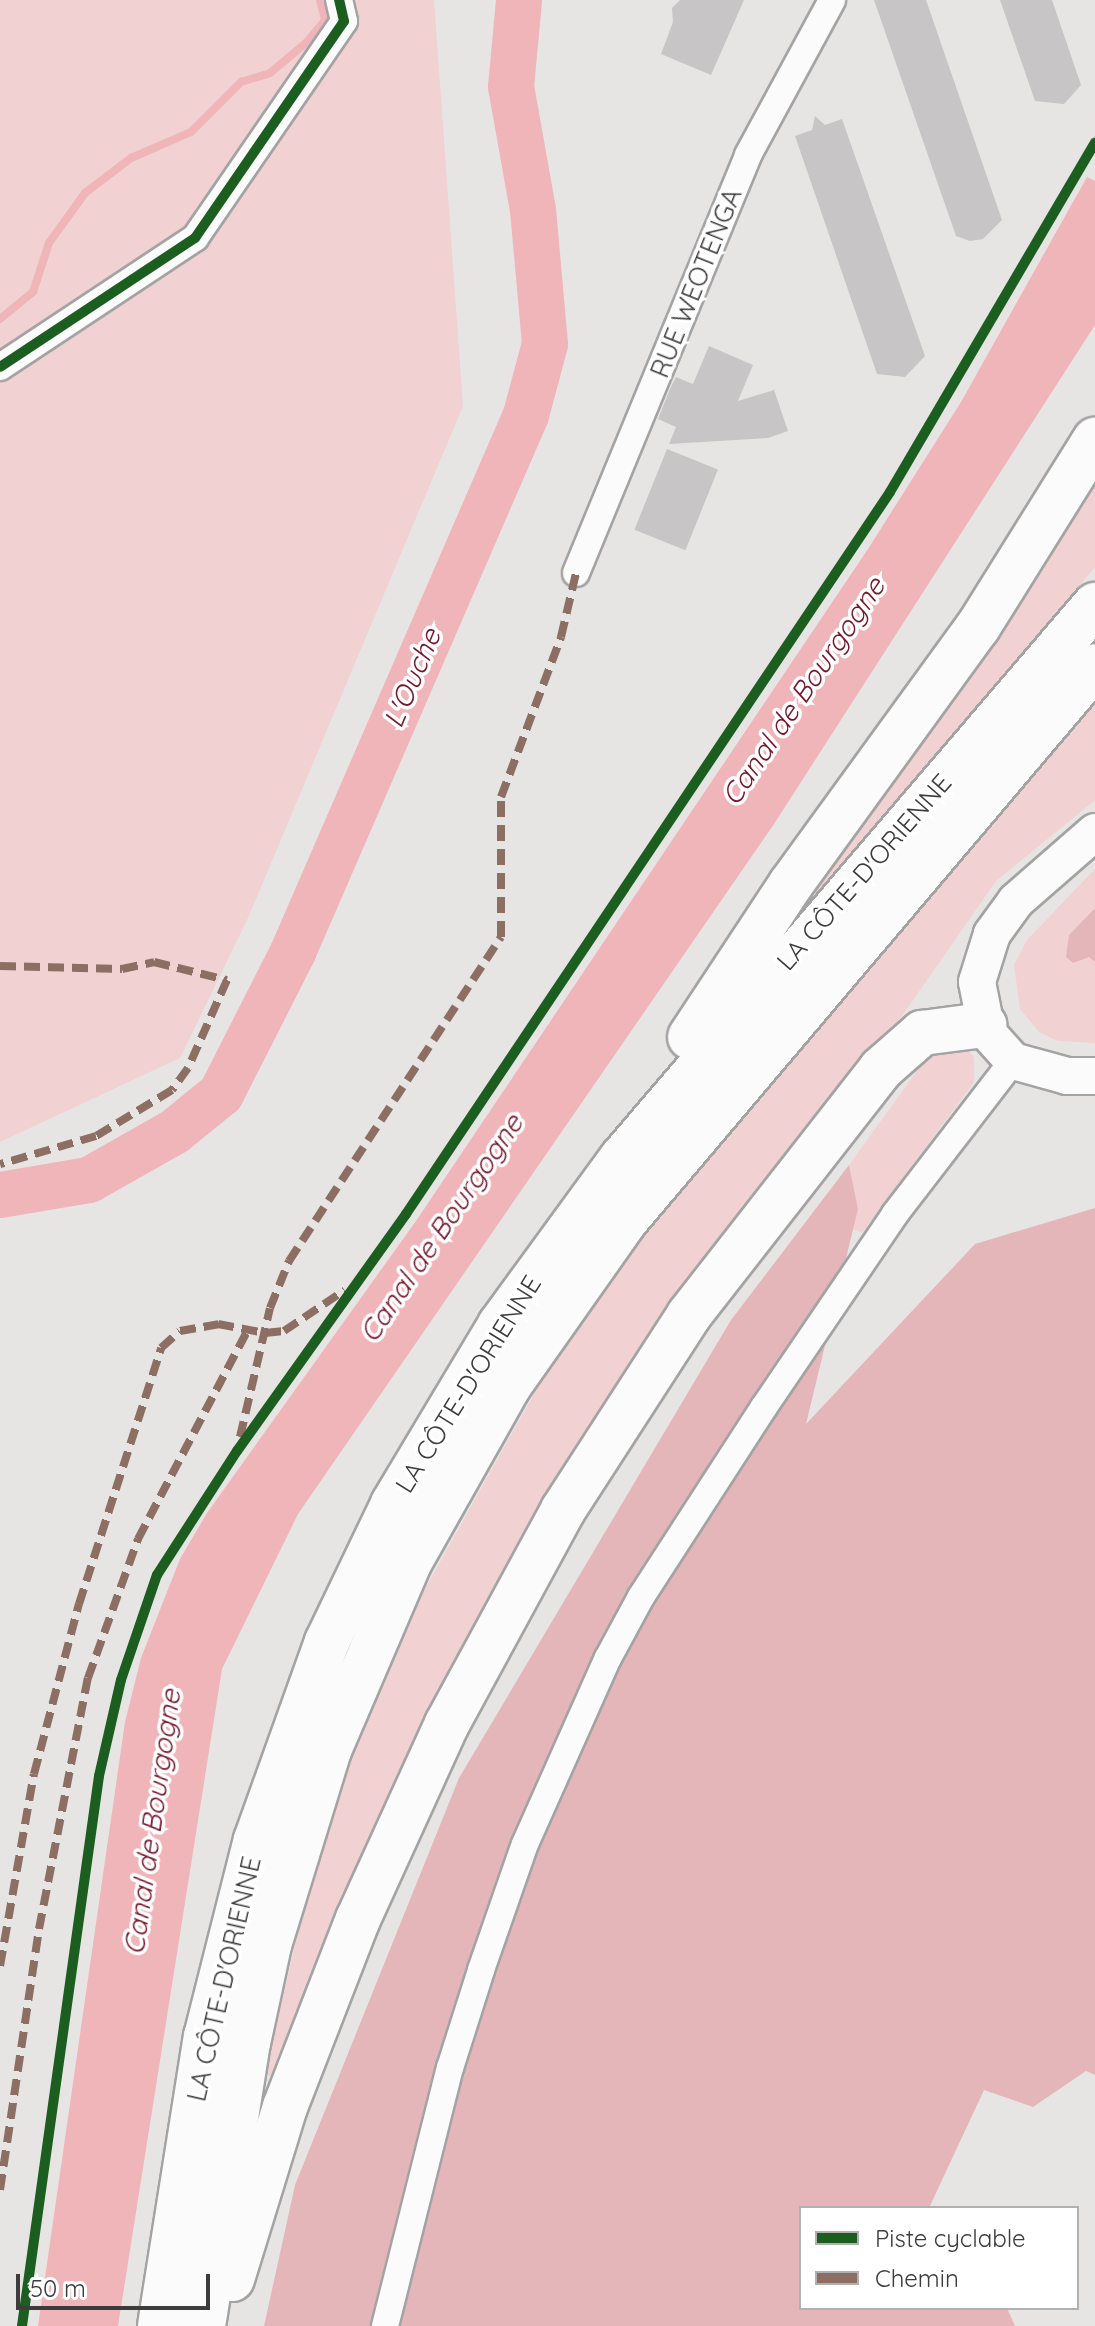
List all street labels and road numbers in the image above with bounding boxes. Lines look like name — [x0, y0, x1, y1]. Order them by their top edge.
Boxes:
street label: RUE WEOTENGA — [644, 184, 748, 382]
street label: LA CÔTE-D'ORIENNE — [770, 767, 958, 977]
street label: LA CÔTE-D'ORIENNE — [388, 1270, 548, 1498]
street label: LA CÔTE-D'ORIENNE — [181, 1854, 267, 2104]

